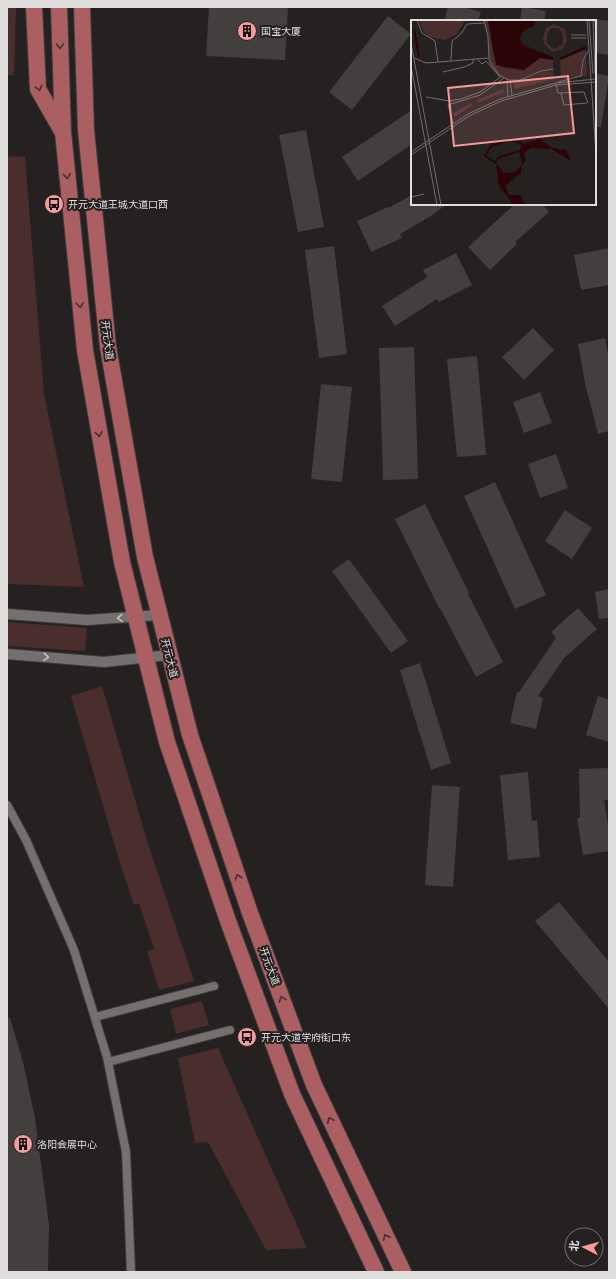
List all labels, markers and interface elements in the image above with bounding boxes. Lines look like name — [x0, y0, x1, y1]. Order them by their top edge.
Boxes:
building icon: 国宝大厦 — [236, 20, 258, 42]
inset map — [411, 20, 596, 205]
place label: 国宝大厦 — [261, 24, 301, 39]
one-way arrow — [56, 43, 64, 49]
one-way arrow — [34, 84, 43, 91]
one-way arrow — [63, 173, 72, 179]
bus stop icon: 开元大道王城大道口西 — [43, 193, 65, 215]
place label: 开元大道王城大道口西 — [68, 197, 168, 212]
one-way arrow — [76, 302, 85, 308]
street label: 开元大道 — [98, 319, 117, 361]
one-way arrow — [95, 430, 103, 437]
one-way arrow — [117, 613, 123, 622]
street label: 开元大道 — [157, 637, 182, 679]
one-way arrow — [43, 652, 49, 661]
one-way arrow — [234, 873, 242, 880]
street label: 开元大道 — [256, 945, 283, 988]
one-way arrow — [278, 996, 286, 1003]
bus stop icon: 开元大道学府街口东 — [236, 1026, 258, 1048]
place label: 开元大道学府街口东 — [261, 1030, 351, 1045]
one-way arrow — [327, 1116, 335, 1124]
building icon: 洛阳会展中心 — [12, 1133, 34, 1155]
place label: 洛阳会展中心 — [37, 1137, 97, 1152]
north arrow — [564, 1227, 604, 1267]
one-way arrow — [383, 1234, 391, 1241]
text: 北 — [566, 1240, 583, 1252]

